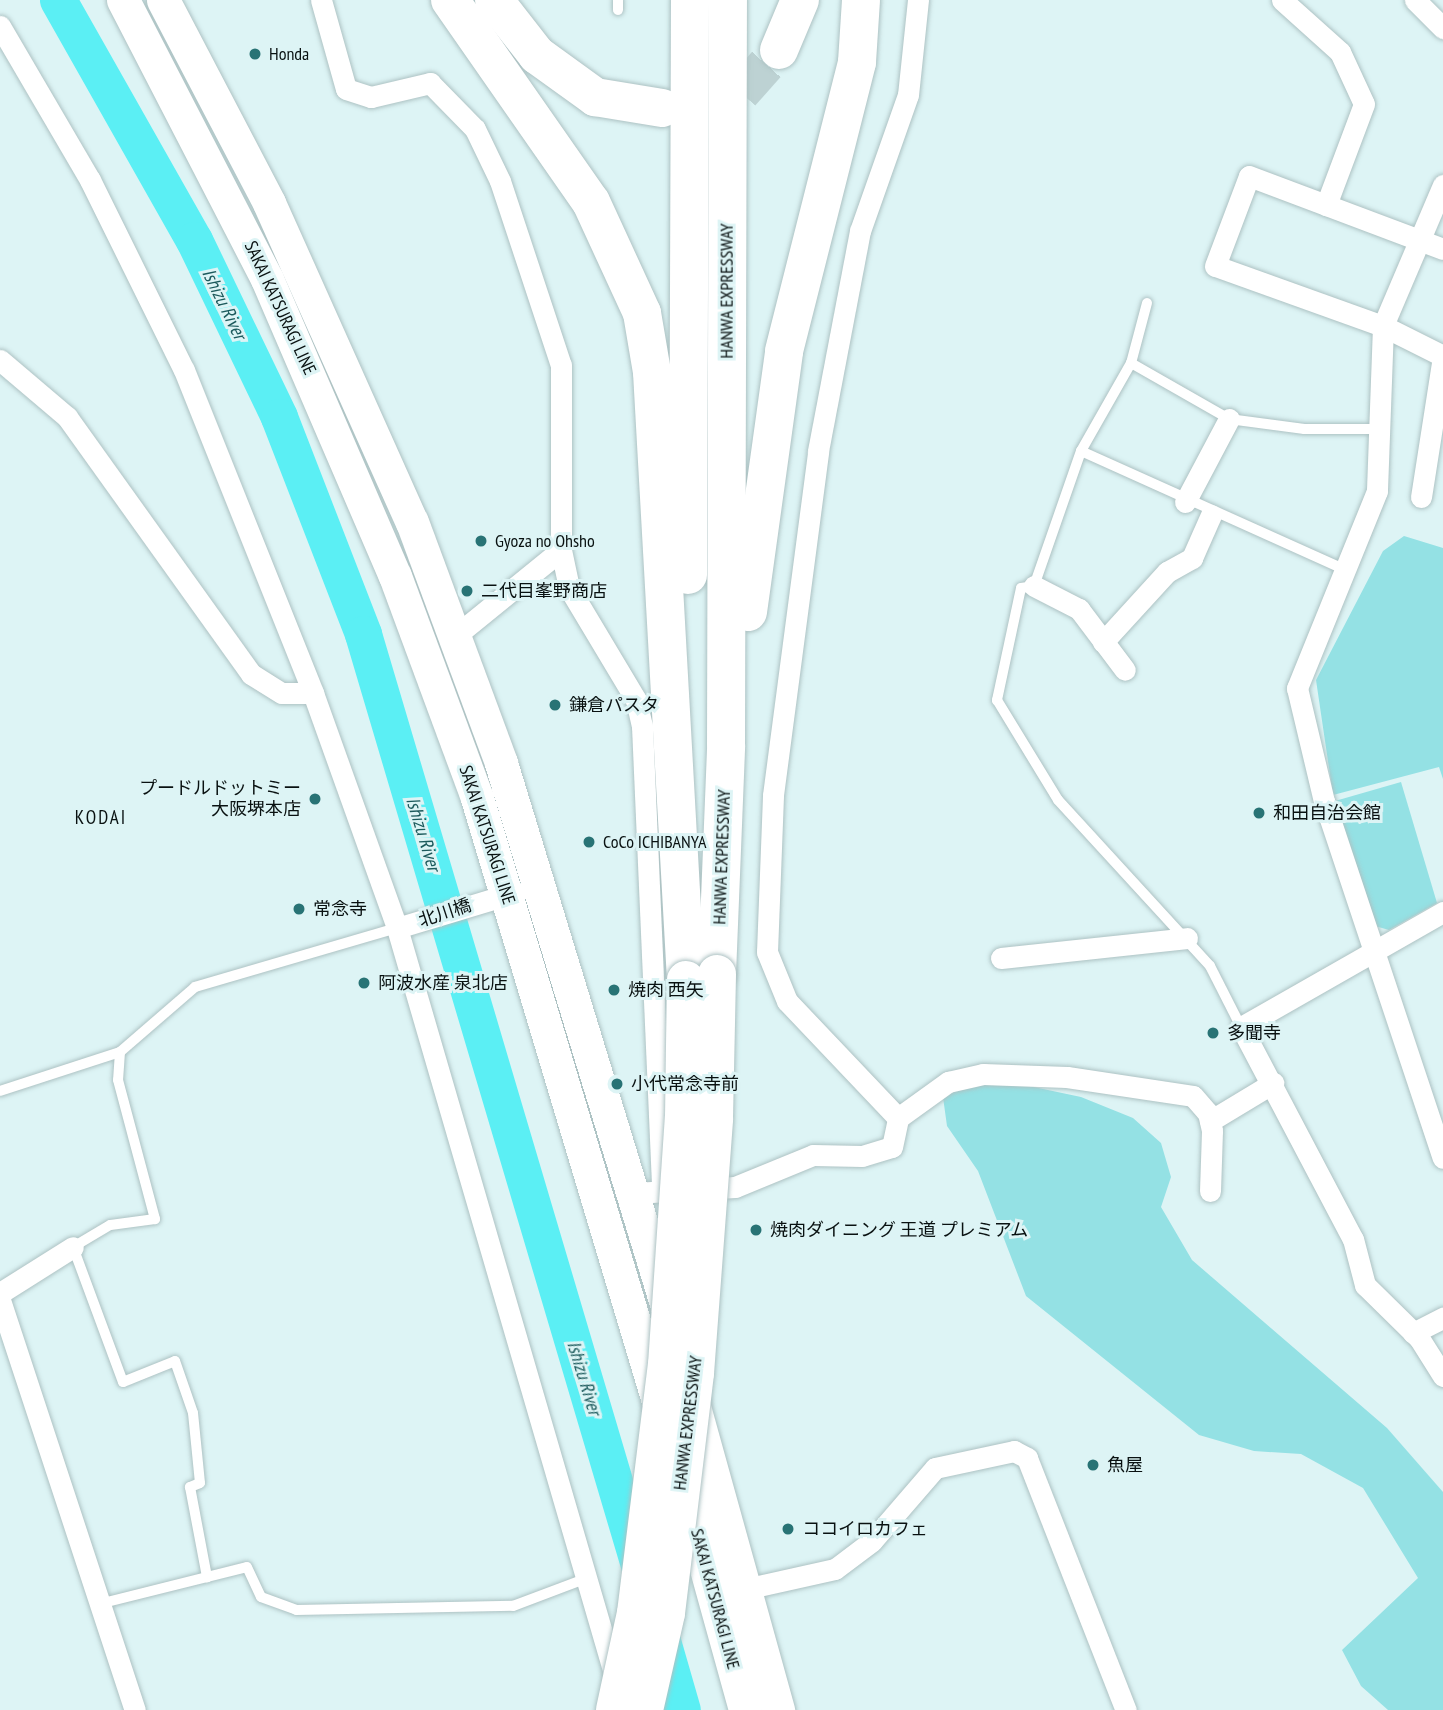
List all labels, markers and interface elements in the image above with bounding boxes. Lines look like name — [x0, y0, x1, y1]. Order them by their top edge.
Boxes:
place label: Honda — [269, 43, 309, 65]
marker: Honda — [247, 46, 263, 62]
street label: HANWA EXPRESSWAY — [716, 223, 738, 359]
street label: SAKAI KATSURAGI LINE — [240, 238, 320, 378]
water label: Ishizu River — [197, 265, 251, 343]
place label: Gyoza no Ohsho — [495, 530, 595, 552]
marker: Gyoza no Ohsho — [473, 533, 489, 549]
place label: 二代目峯野商店 — [481, 580, 607, 602]
marker: 二代目峯野商店 — [459, 583, 475, 599]
place label: 鎌倉パスタ — [569, 694, 659, 716]
marker: 鎌倉パスタ — [547, 697, 563, 713]
street label: SAKAI KATSURAGI LINE — [454, 763, 520, 907]
place label: プードルドットミー 大阪堺本店 — [139, 778, 301, 820]
street label: HANWA EXPRESSWAY — [709, 789, 735, 925]
marker: プードルドットミー 大阪堺本店 — [307, 791, 323, 807]
water label: Ishizu River — [401, 794, 445, 874]
place label: 和田自治会館 — [1273, 802, 1381, 824]
marker: 和田自治会館 — [1251, 805, 1267, 821]
district label: KODAI — [75, 807, 127, 829]
place label: CoCo ICHIBANYA — [603, 831, 706, 853]
marker: CoCo ICHIBANYA — [581, 834, 597, 850]
street label: 北川橋 — [416, 894, 474, 932]
place label: 常念寺 — [313, 898, 367, 920]
marker: 常念寺 — [291, 901, 307, 917]
place label: 阿波水産 泉北店 — [378, 972, 508, 994]
marker: 阿波水産 泉北店 — [356, 975, 372, 991]
place label: 焼肉 西矢 — [628, 979, 704, 1001]
marker: 焼肉 西矢 — [606, 982, 622, 998]
place label: 多聞寺 — [1227, 1022, 1281, 1044]
marker: 多聞寺 — [1205, 1025, 1221, 1041]
place label: 小代常念寺前 — [631, 1073, 739, 1095]
marker: 小代常念寺前 — [609, 1076, 625, 1092]
place label: 焼肉ダイニング 王道 プレミアム — [770, 1219, 1030, 1241]
marker: 焼肉ダイニング 王道 プレミアム — [748, 1222, 764, 1238]
water label: Ishizu River — [562, 1338, 606, 1418]
street label: HANWA EXPRESSWAY — [669, 1354, 707, 1492]
place label: 魚屋 — [1107, 1454, 1143, 1476]
marker: 魚屋 — [1085, 1457, 1101, 1473]
place label: ココイロカフェ — [802, 1518, 928, 1540]
marker: ココイロカフェ — [780, 1521, 796, 1537]
street label: SAKAI KATSURAGI LINE — [686, 1526, 744, 1672]

